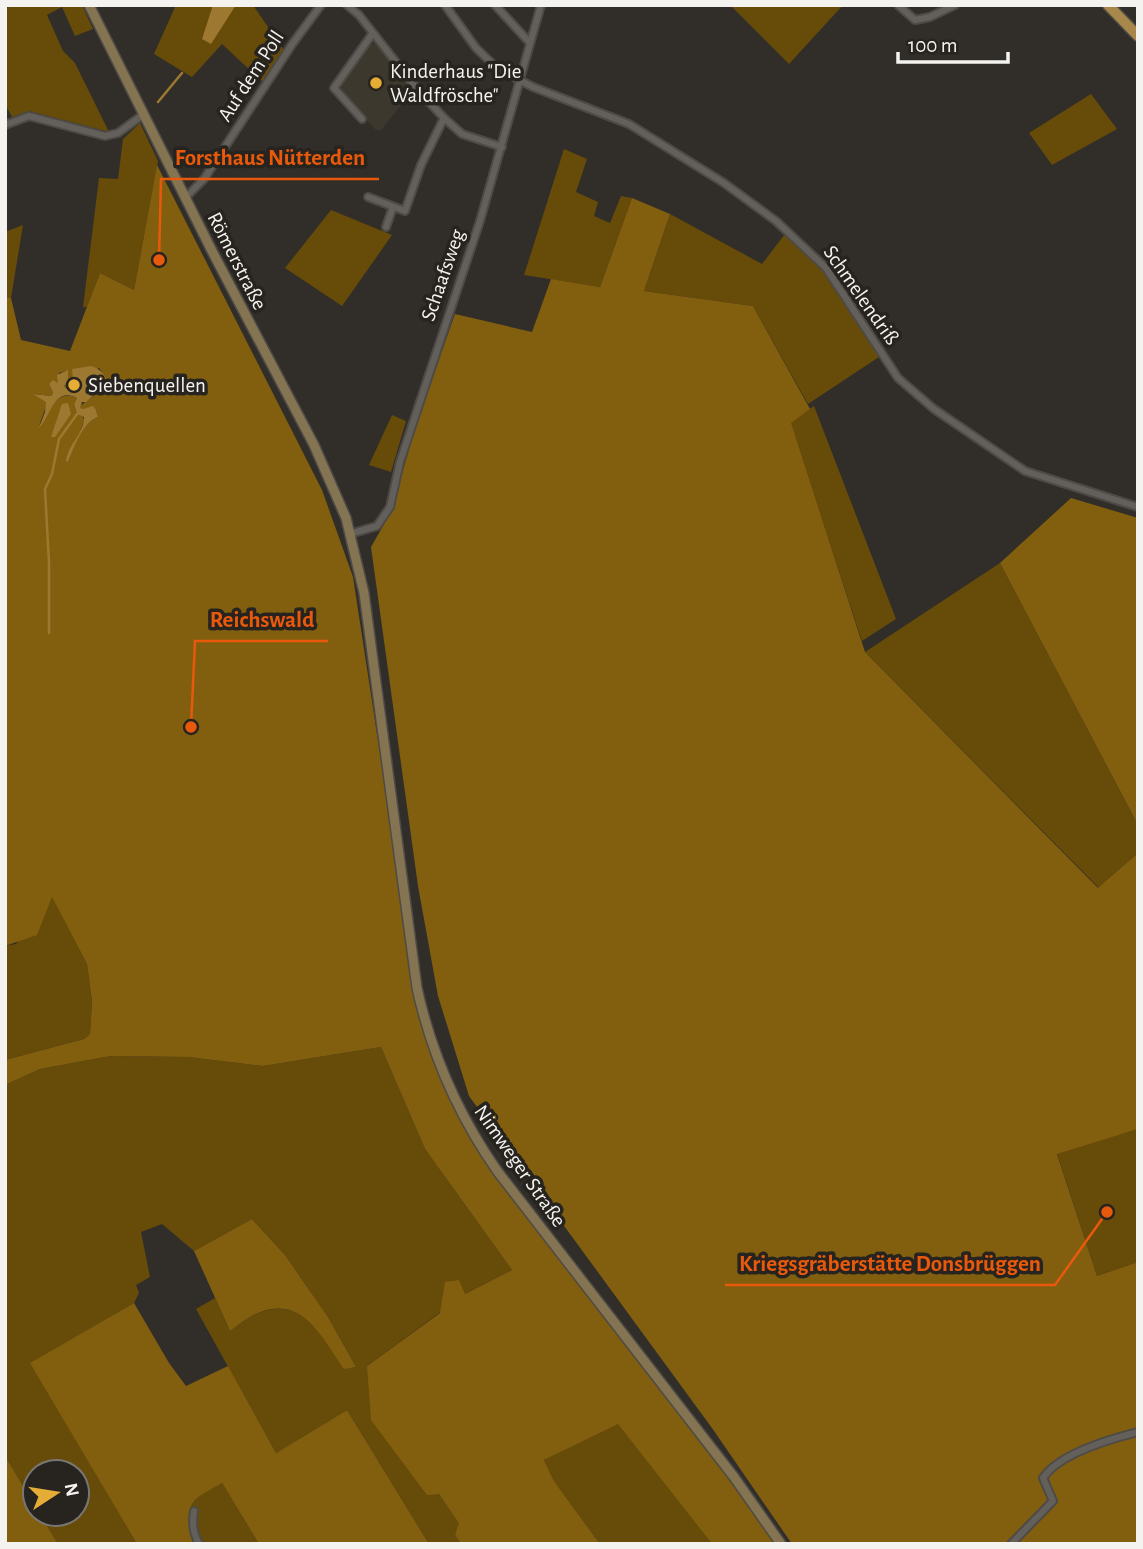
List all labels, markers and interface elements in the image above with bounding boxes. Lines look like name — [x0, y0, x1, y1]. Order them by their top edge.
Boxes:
scale bar — [898, 21, 1008, 65]
street label: Auf dem Poll — [214, 27, 288, 125]
text: 100 m — [908, 35, 958, 56]
place label: Kinderhaus "Die Waldfrösche" — [390, 61, 522, 106]
marker: Kinderhaus "Die Waldfrösche" — [368, 75, 384, 91]
callout: Forsthaus Nütterden — [161, 135, 379, 179]
text: Forsthaus Nütterden — [175, 147, 365, 170]
street label: Römerstraße — [204, 209, 270, 313]
street label: Schaafsweg — [418, 226, 469, 324]
street label: Schmelendriß — [819, 242, 903, 348]
place label: Siebenquellen — [88, 375, 206, 396]
marker: Siebenquellen — [66, 377, 82, 393]
callout: Reichswald — [195, 597, 328, 641]
text: Reichswald — [210, 609, 314, 632]
street label: Nimweger Straße — [470, 1101, 570, 1231]
callout: Kriegsgräberstätte Donsbrüggen — [725, 1241, 1055, 1285]
text: Kriegsgräberstätte Donsbrüggen — [739, 1253, 1041, 1276]
north arrow — [21, 1458, 91, 1528]
text: N — [60, 1481, 82, 1498]

